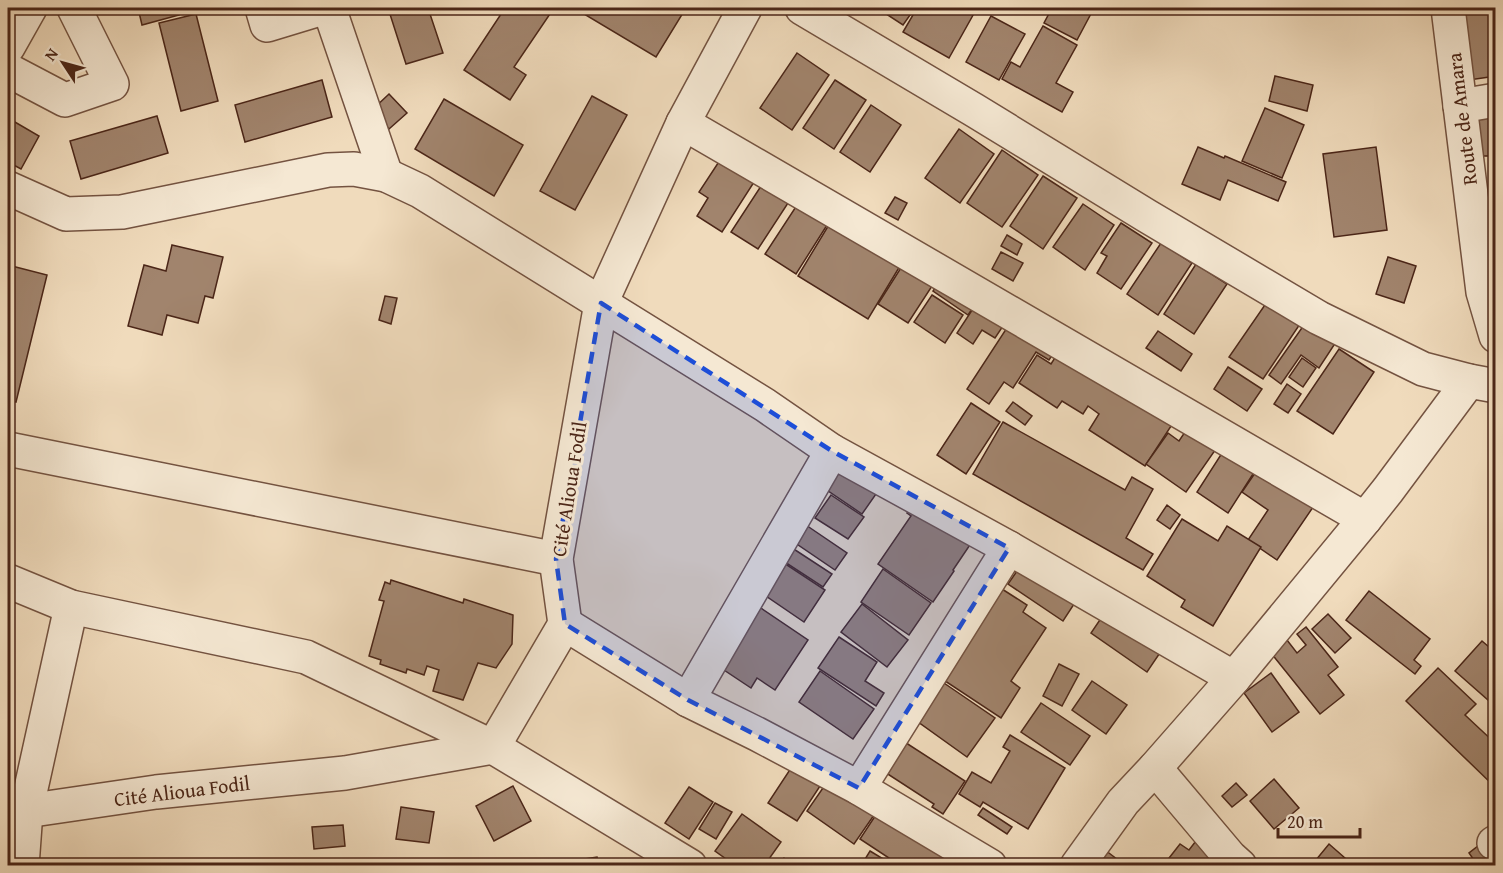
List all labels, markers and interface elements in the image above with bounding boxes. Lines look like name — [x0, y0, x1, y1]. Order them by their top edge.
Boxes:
north arrow — [33, 33, 93, 93]
text: N — [38, 43, 64, 66]
street label: Route de Amara — [1439, 51, 1484, 187]
street label: Cité Alioua Fodil — [543, 419, 594, 559]
street label: Cité Alioua Fodil — [112, 768, 252, 813]
scale bar — [1278, 801, 1360, 839]
text: 20 m — [1287, 808, 1323, 835]

